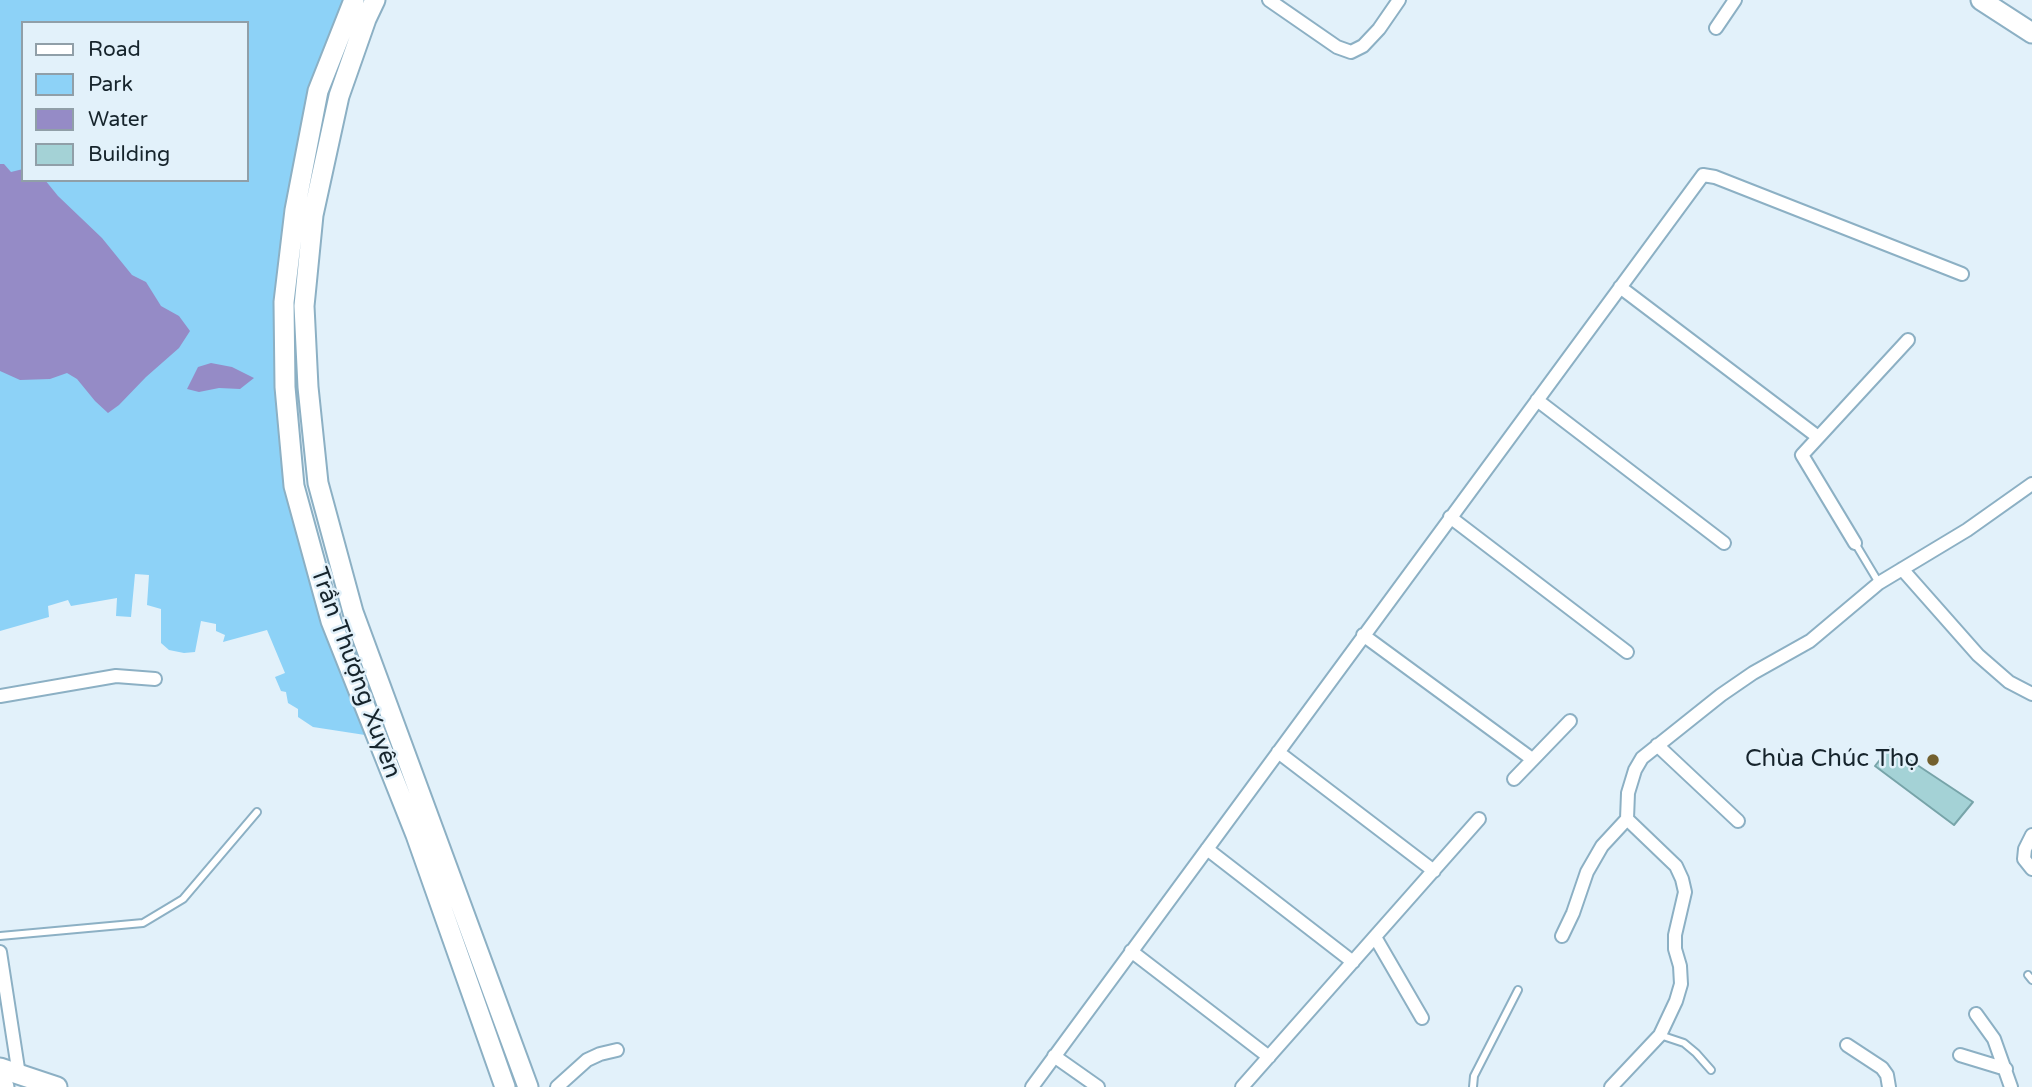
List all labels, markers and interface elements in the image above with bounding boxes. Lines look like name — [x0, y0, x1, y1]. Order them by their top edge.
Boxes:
legend — [21, 21, 248, 182]
text: Road — [88, 37, 141, 62]
text: Park — [88, 72, 133, 97]
text: Water — [88, 107, 148, 132]
text: Building — [88, 142, 170, 167]
street label: Trần Thượng Xuyên — [303, 564, 407, 782]
place label: Chùa Chúc Thọ — [1745, 746, 1919, 774]
marker: Chùa Chúc Thọ — [1925, 752, 1941, 768]

